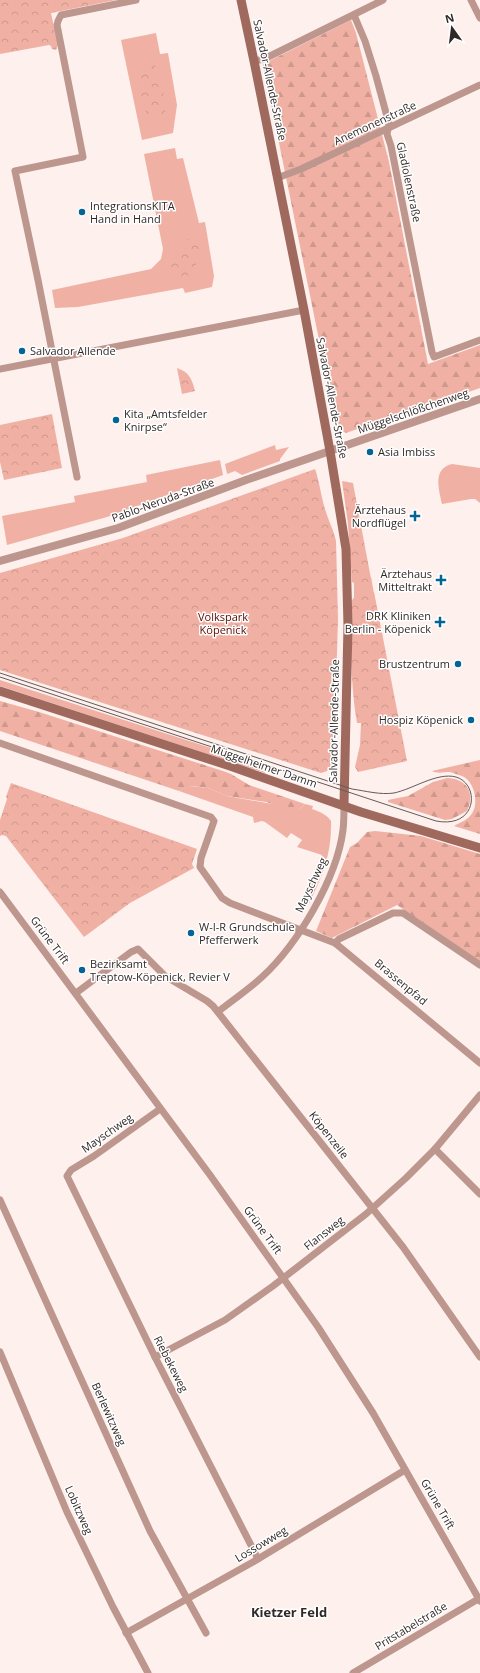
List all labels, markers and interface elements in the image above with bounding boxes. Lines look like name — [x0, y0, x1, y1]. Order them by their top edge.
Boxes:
north arrow — [432, 8, 472, 48]
text: N — [443, 9, 456, 26]
street label: Salvador-Allende-Straße — [250, 18, 291, 142]
street label: Anemonenstraße — [331, 97, 418, 148]
street label: Gladiolenstraße — [394, 140, 425, 223]
place label: IntegrationsKITA Hand in Hand — [90, 198, 175, 226]
marker: IntegrationsKITA Hand in Hand — [77, 207, 87, 217]
street label: Salvador-Allende-Straße — [313, 336, 352, 460]
place label: Salvador Allende — [30, 343, 116, 358]
marker: Salvador Allende — [17, 346, 27, 356]
street label: Müggelschlößchenweg — [355, 384, 470, 437]
place label: Kita „Amtsfelder Knirpse“ — [124, 406, 208, 434]
marker: Kita „Amtsfelder Knirpse“ — [111, 415, 121, 425]
place label: Asia Imbiss — [378, 444, 435, 459]
marker: Asia Imbiss — [365, 447, 375, 457]
street label: Pablo-Neruda-Straße — [109, 474, 216, 525]
place label: Ärztehaus Nordflügel — [352, 502, 406, 530]
marker: Ärztehaus Nordflügel — [409, 510, 421, 522]
place label: Ärztehaus Mitteltrakt — [378, 566, 432, 594]
marker: Ärztehaus Mitteltrakt — [435, 574, 447, 586]
place label: DRK Kliniken Berlin - Köpenick — [345, 608, 431, 636]
park label: Volkspark Köpenick — [198, 609, 248, 637]
marker: DRK Kliniken Berlin - Köpenick — [434, 616, 446, 628]
place label: Brustzentrum — [379, 656, 450, 671]
street label: Salvador-Allende-Straße — [325, 659, 342, 783]
marker: Brustzentrum — [453, 659, 463, 669]
place label: Hospiz Köpenick — [379, 712, 463, 727]
marker: Hospiz Köpenick — [466, 715, 476, 725]
street label: Müggelheimer Damm — [209, 740, 319, 791]
street label: Mayschweg — [291, 855, 330, 915]
street label: Grüne Trift — [28, 913, 73, 967]
place label: W-I-R Grundschule Pfefferwerk — [199, 919, 295, 947]
marker: W-I-R Grundschule Pfefferwerk — [186, 928, 196, 938]
street label: Brassenpfad — [372, 955, 431, 1008]
place label: Bezirksamt Treptow-Köpenick, Revier V — [90, 956, 230, 984]
marker: Bezirksamt Treptow-Köpenick, Revier V — [77, 965, 87, 975]
street label: Köpenzeile — [306, 1108, 353, 1161]
street label: Mayschweg — [78, 1109, 135, 1156]
street label: Grüne Trift — [241, 1203, 286, 1257]
street label: Flansweg — [300, 1212, 347, 1253]
street label: Riebekeweg — [151, 1333, 192, 1395]
street label: Berlewitzweg — [89, 1380, 130, 1448]
street label: Grüne Trift — [418, 1476, 459, 1532]
street label: Lobitzweg — [62, 1483, 97, 1536]
street label: Lossowweg — [232, 1522, 290, 1565]
street label: Pritstabelstraße — [372, 1598, 450, 1653]
district label: Kietzer Feld — [251, 1603, 327, 1621]

